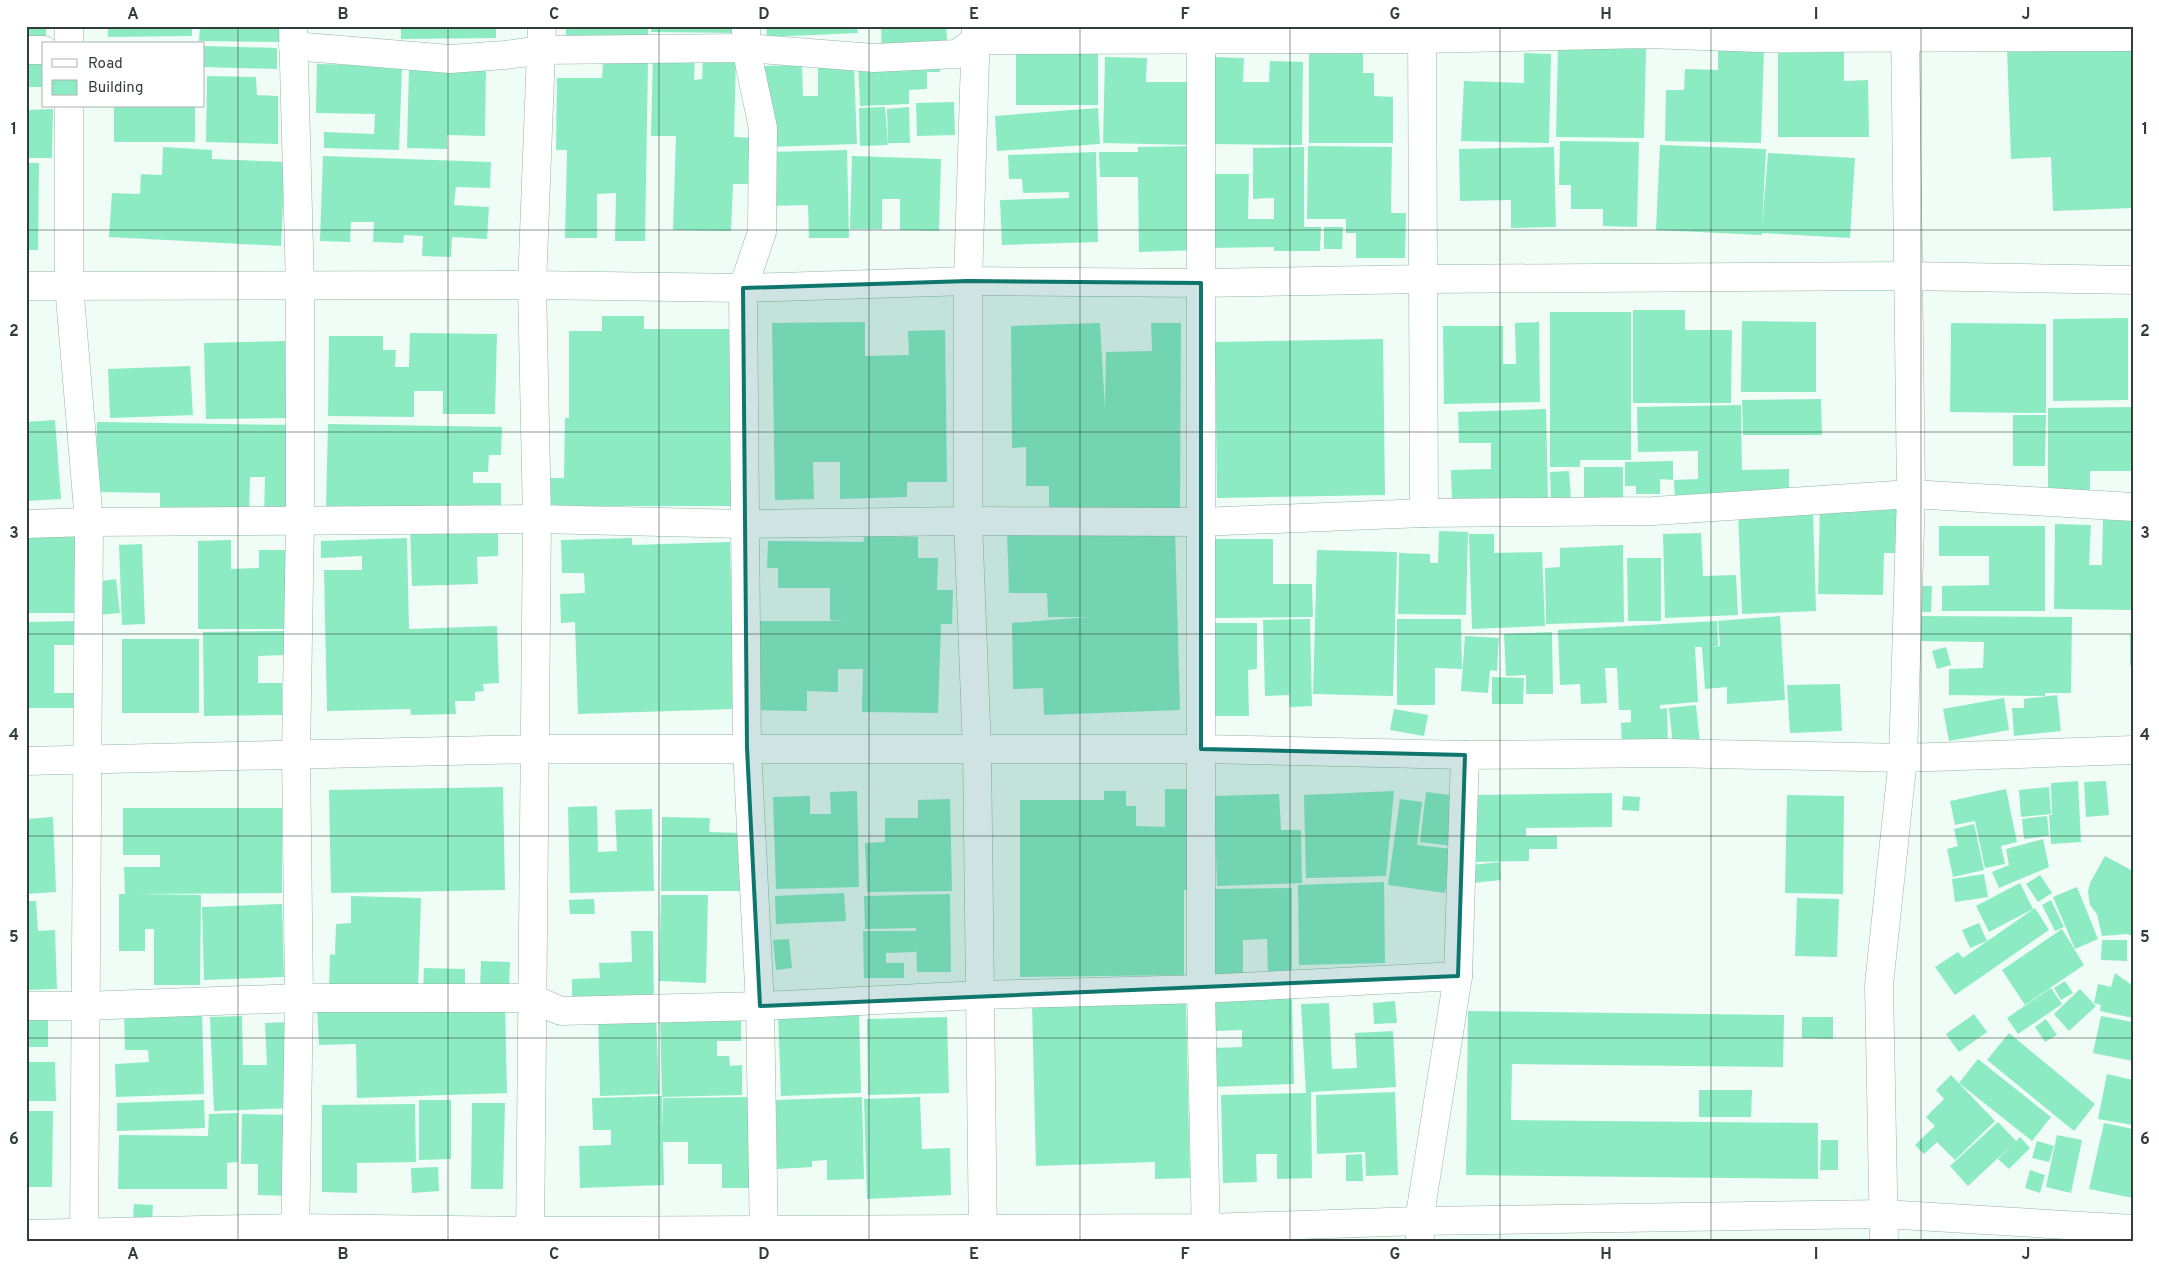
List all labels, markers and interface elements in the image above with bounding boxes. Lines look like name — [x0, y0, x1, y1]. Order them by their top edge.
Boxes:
text: A — [127, 5, 139, 25]
text: B — [337, 5, 349, 25]
text: C — [549, 5, 559, 25]
text: D — [758, 5, 770, 25]
text: E — [969, 5, 979, 25]
text: F — [1180, 5, 1190, 25]
text: G — [1390, 5, 1400, 25]
text: H — [1600, 5, 1612, 25]
text: I — [1814, 5, 1818, 25]
text: J — [2022, 5, 2030, 25]
legend — [42, 42, 205, 108]
text: Road — [88, 55, 123, 74]
text: Building — [88, 79, 143, 98]
text: 1 — [11, 120, 17, 140]
text: 1 — [2142, 120, 2148, 140]
text: 2 — [9, 322, 19, 342]
text: 2 — [2140, 322, 2150, 342]
text: 3 — [9, 524, 19, 544]
text: 3 — [2140, 524, 2150, 544]
text: 4 — [9, 726, 19, 746]
text: 4 — [2140, 726, 2150, 746]
text: 5 — [9, 928, 19, 948]
text: 5 — [2140, 928, 2150, 948]
text: 6 — [9, 1130, 19, 1150]
text: 6 — [2140, 1130, 2150, 1150]
text: A — [127, 1245, 139, 1265]
text: B — [337, 1245, 349, 1265]
text: C — [549, 1245, 559, 1265]
text: D — [758, 1245, 770, 1265]
text: E — [969, 1245, 979, 1265]
text: F — [1180, 1245, 1190, 1265]
text: G — [1390, 1245, 1400, 1265]
text: H — [1600, 1245, 1612, 1265]
text: I — [1814, 1245, 1818, 1265]
text: J — [2022, 1245, 2030, 1265]

